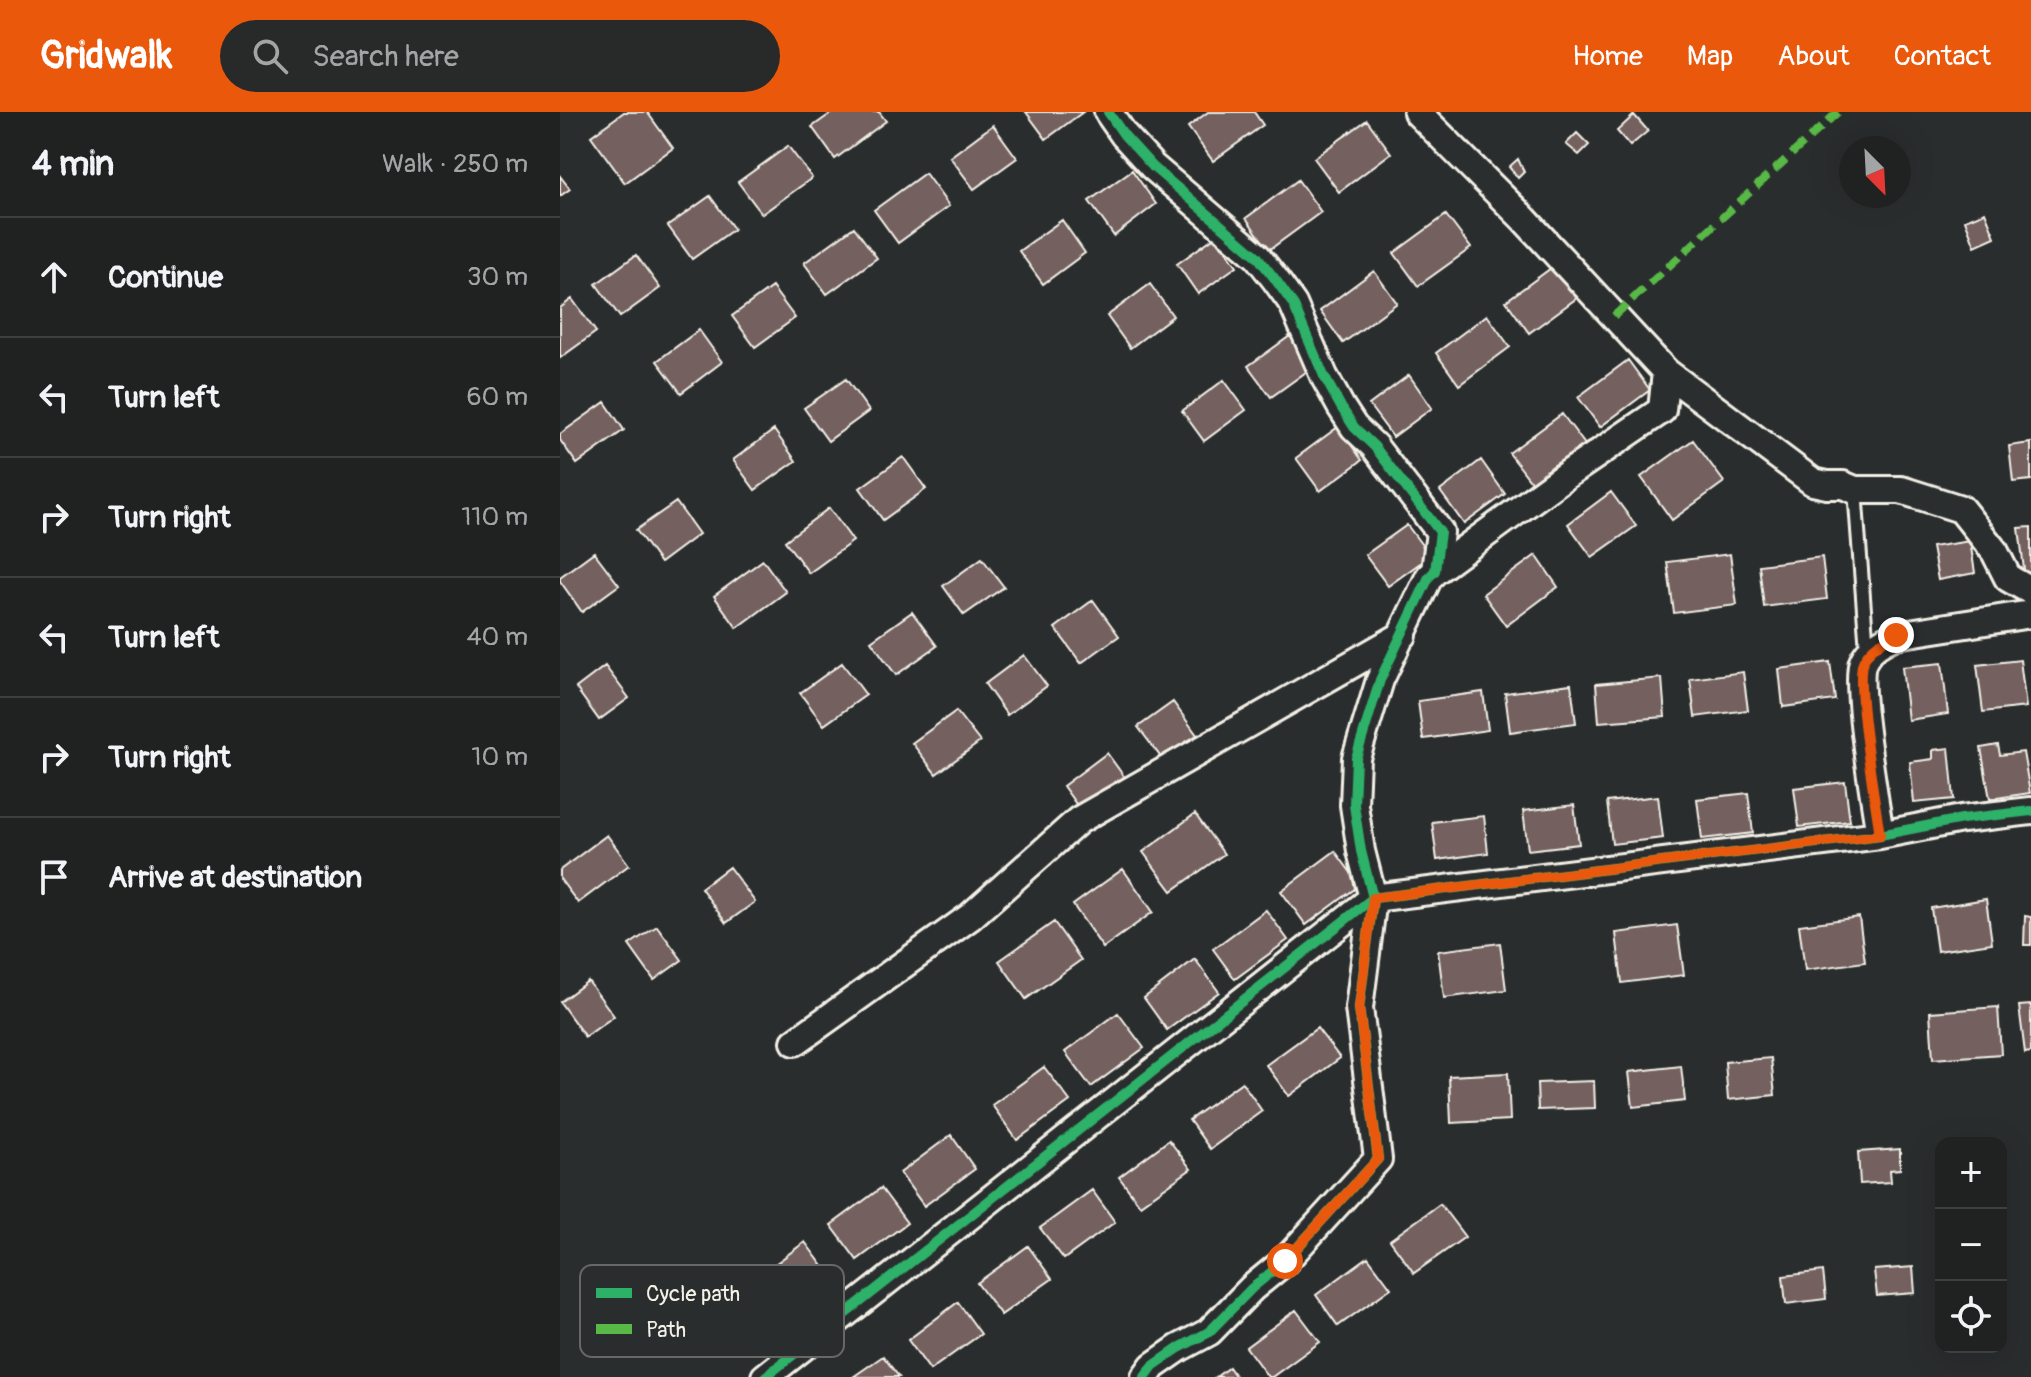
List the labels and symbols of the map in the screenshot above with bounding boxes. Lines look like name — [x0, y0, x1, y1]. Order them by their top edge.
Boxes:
north arrow — [1839, 136, 1911, 208]
route end — [1878, 617, 1914, 653]
route start — [1267, 1243, 1303, 1279]
legend — [580, 1265, 844, 1357]
text: Cycle path — [646, 1280, 740, 1308]
text: Path — [646, 1316, 686, 1344]

